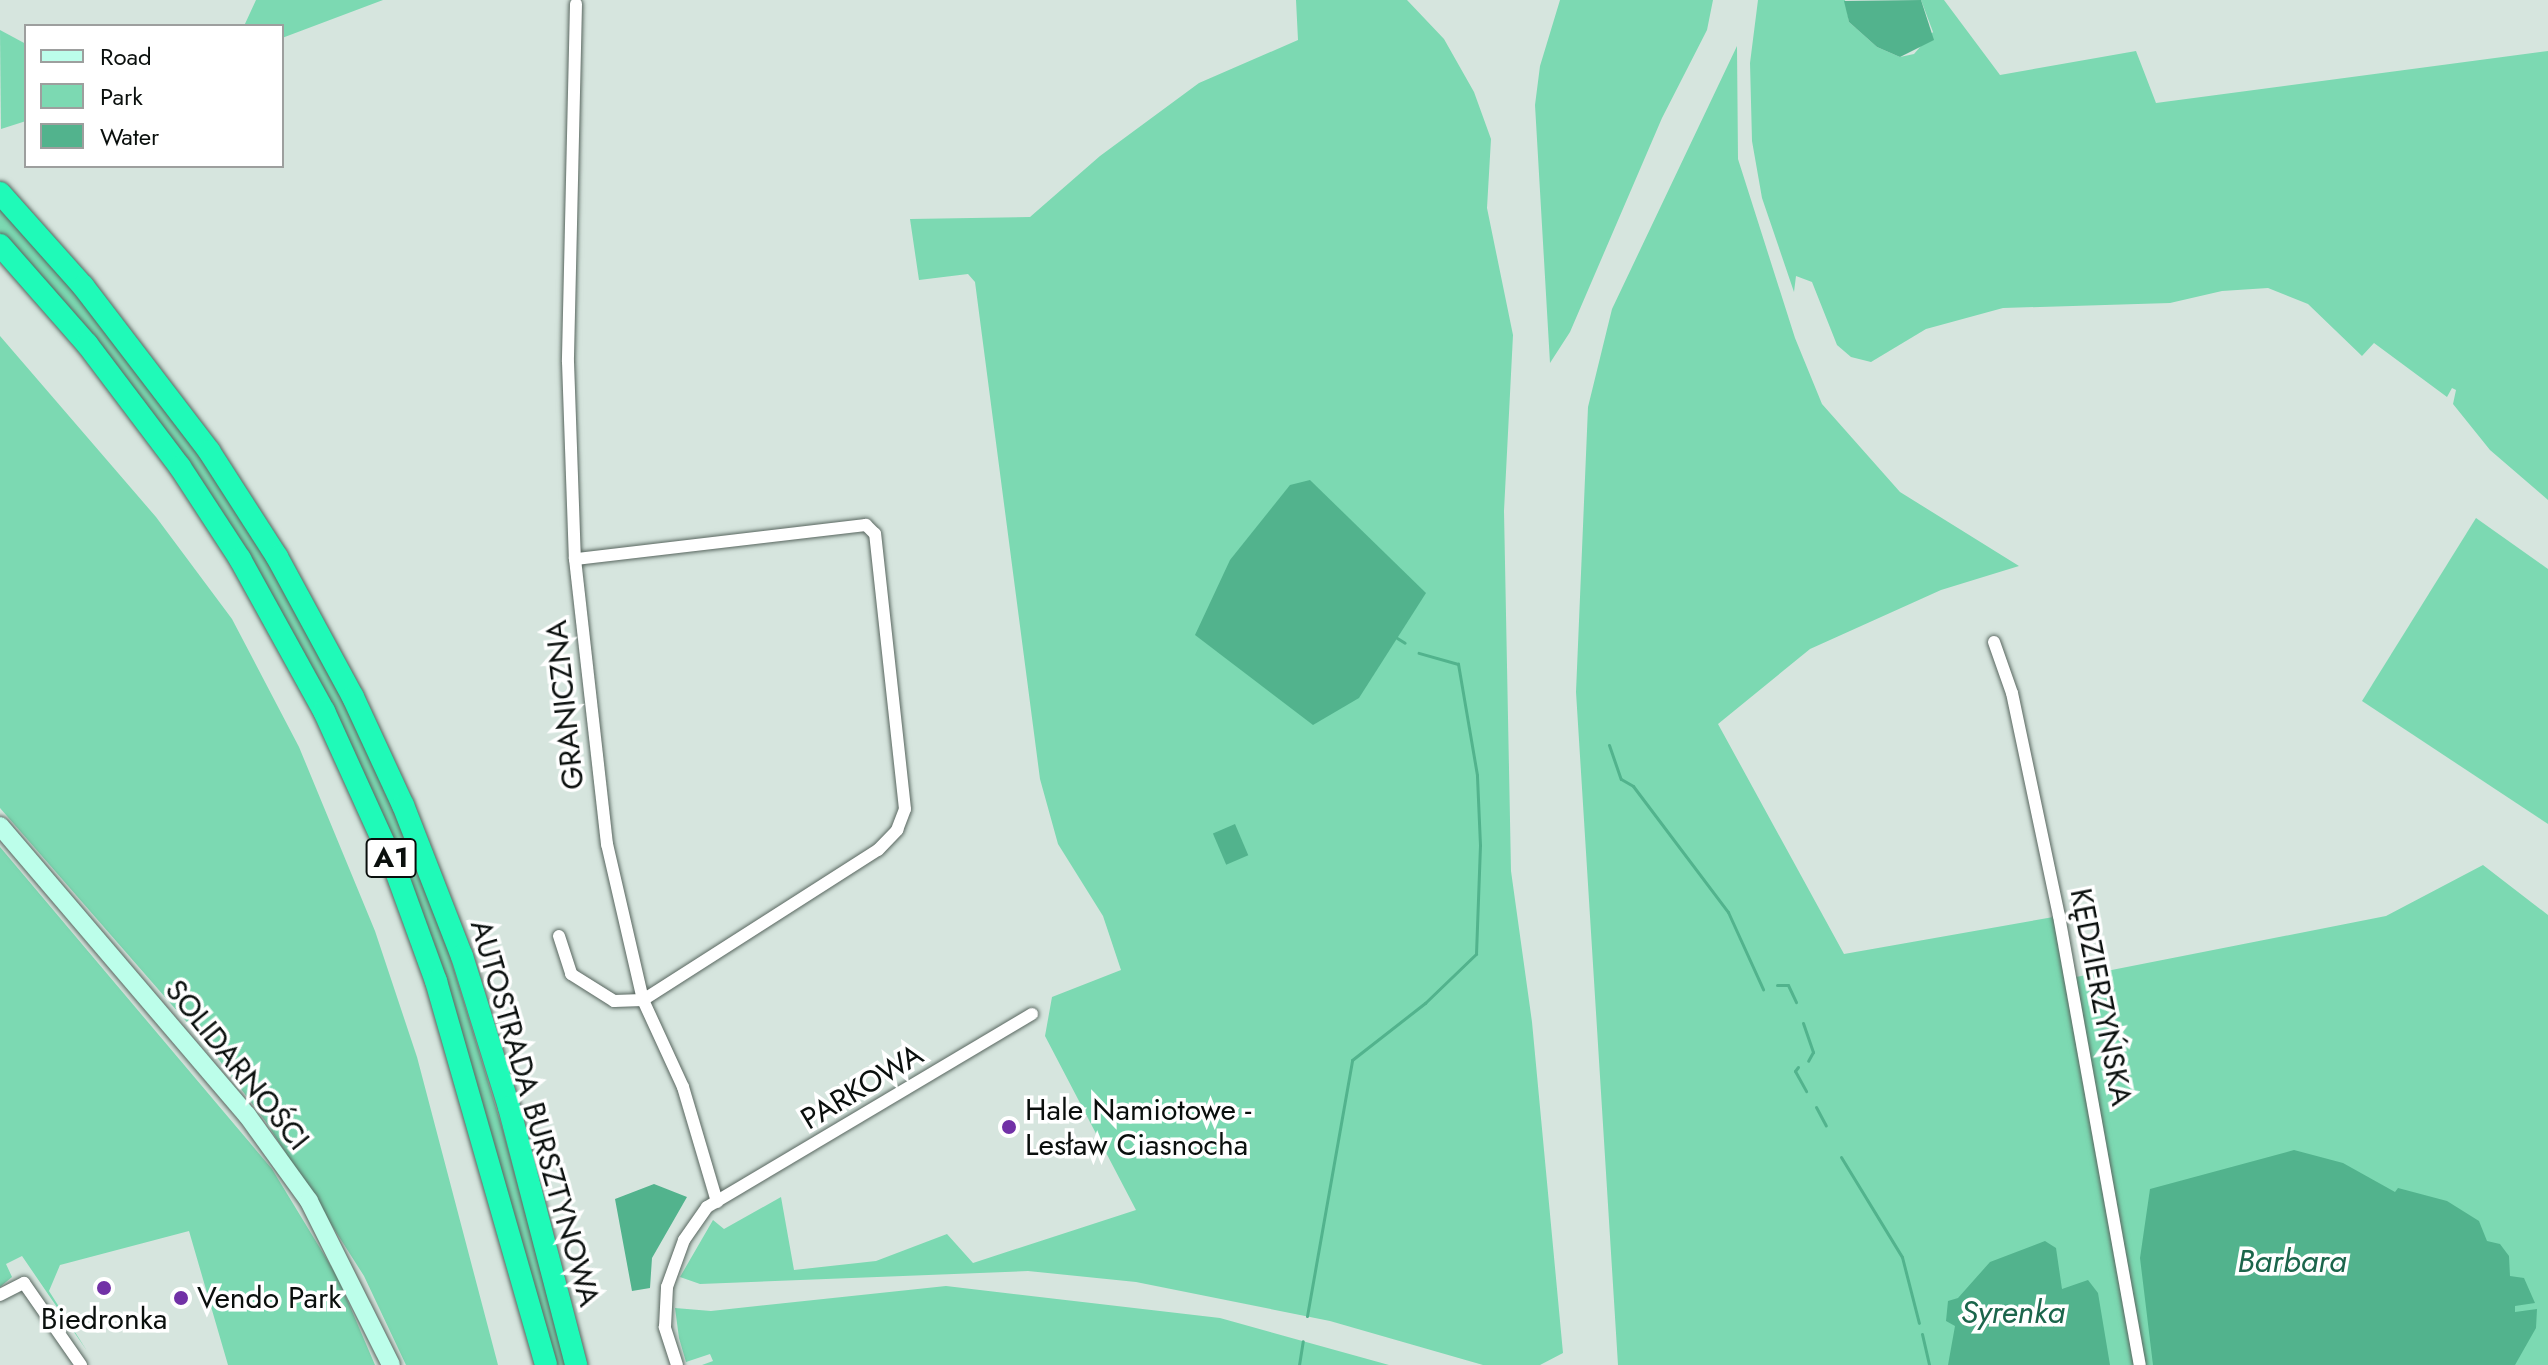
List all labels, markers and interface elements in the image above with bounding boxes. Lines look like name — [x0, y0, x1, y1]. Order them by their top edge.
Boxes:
legend — [24, 24, 284, 168]
text: Road — [100, 39, 152, 74]
text: Park — [100, 79, 143, 114]
text: Water — [100, 119, 159, 154]
street label: GRANICZNA — [538, 619, 592, 791]
road number: A1 — [365, 834, 417, 882]
street label: KĘDZIERZYŃSKA — [2062, 885, 2140, 1109]
street label: AUTOSTRADA BURSZTYNOWA — [463, 916, 607, 1310]
street label: SOLIDARNOŚCI — [157, 973, 317, 1157]
street label: PARKOWA — [795, 1037, 929, 1137]
place label: Hale Namiotowe - Lesław Ciasnocha — [1025, 1092, 1251, 1162]
marker: Hale Namiotowe - Lesław Ciasnocha — [1000, 1118, 1018, 1136]
water label: Barbara — [2237, 1242, 2347, 1280]
marker: Biedronka — [95, 1279, 113, 1297]
place label: Vendo Park — [197, 1280, 342, 1316]
marker: Vendo Park — [172, 1289, 190, 1307]
water label: Syrenka — [1961, 1293, 2065, 1331]
place label: Biedronka — [41, 1301, 167, 1337]

